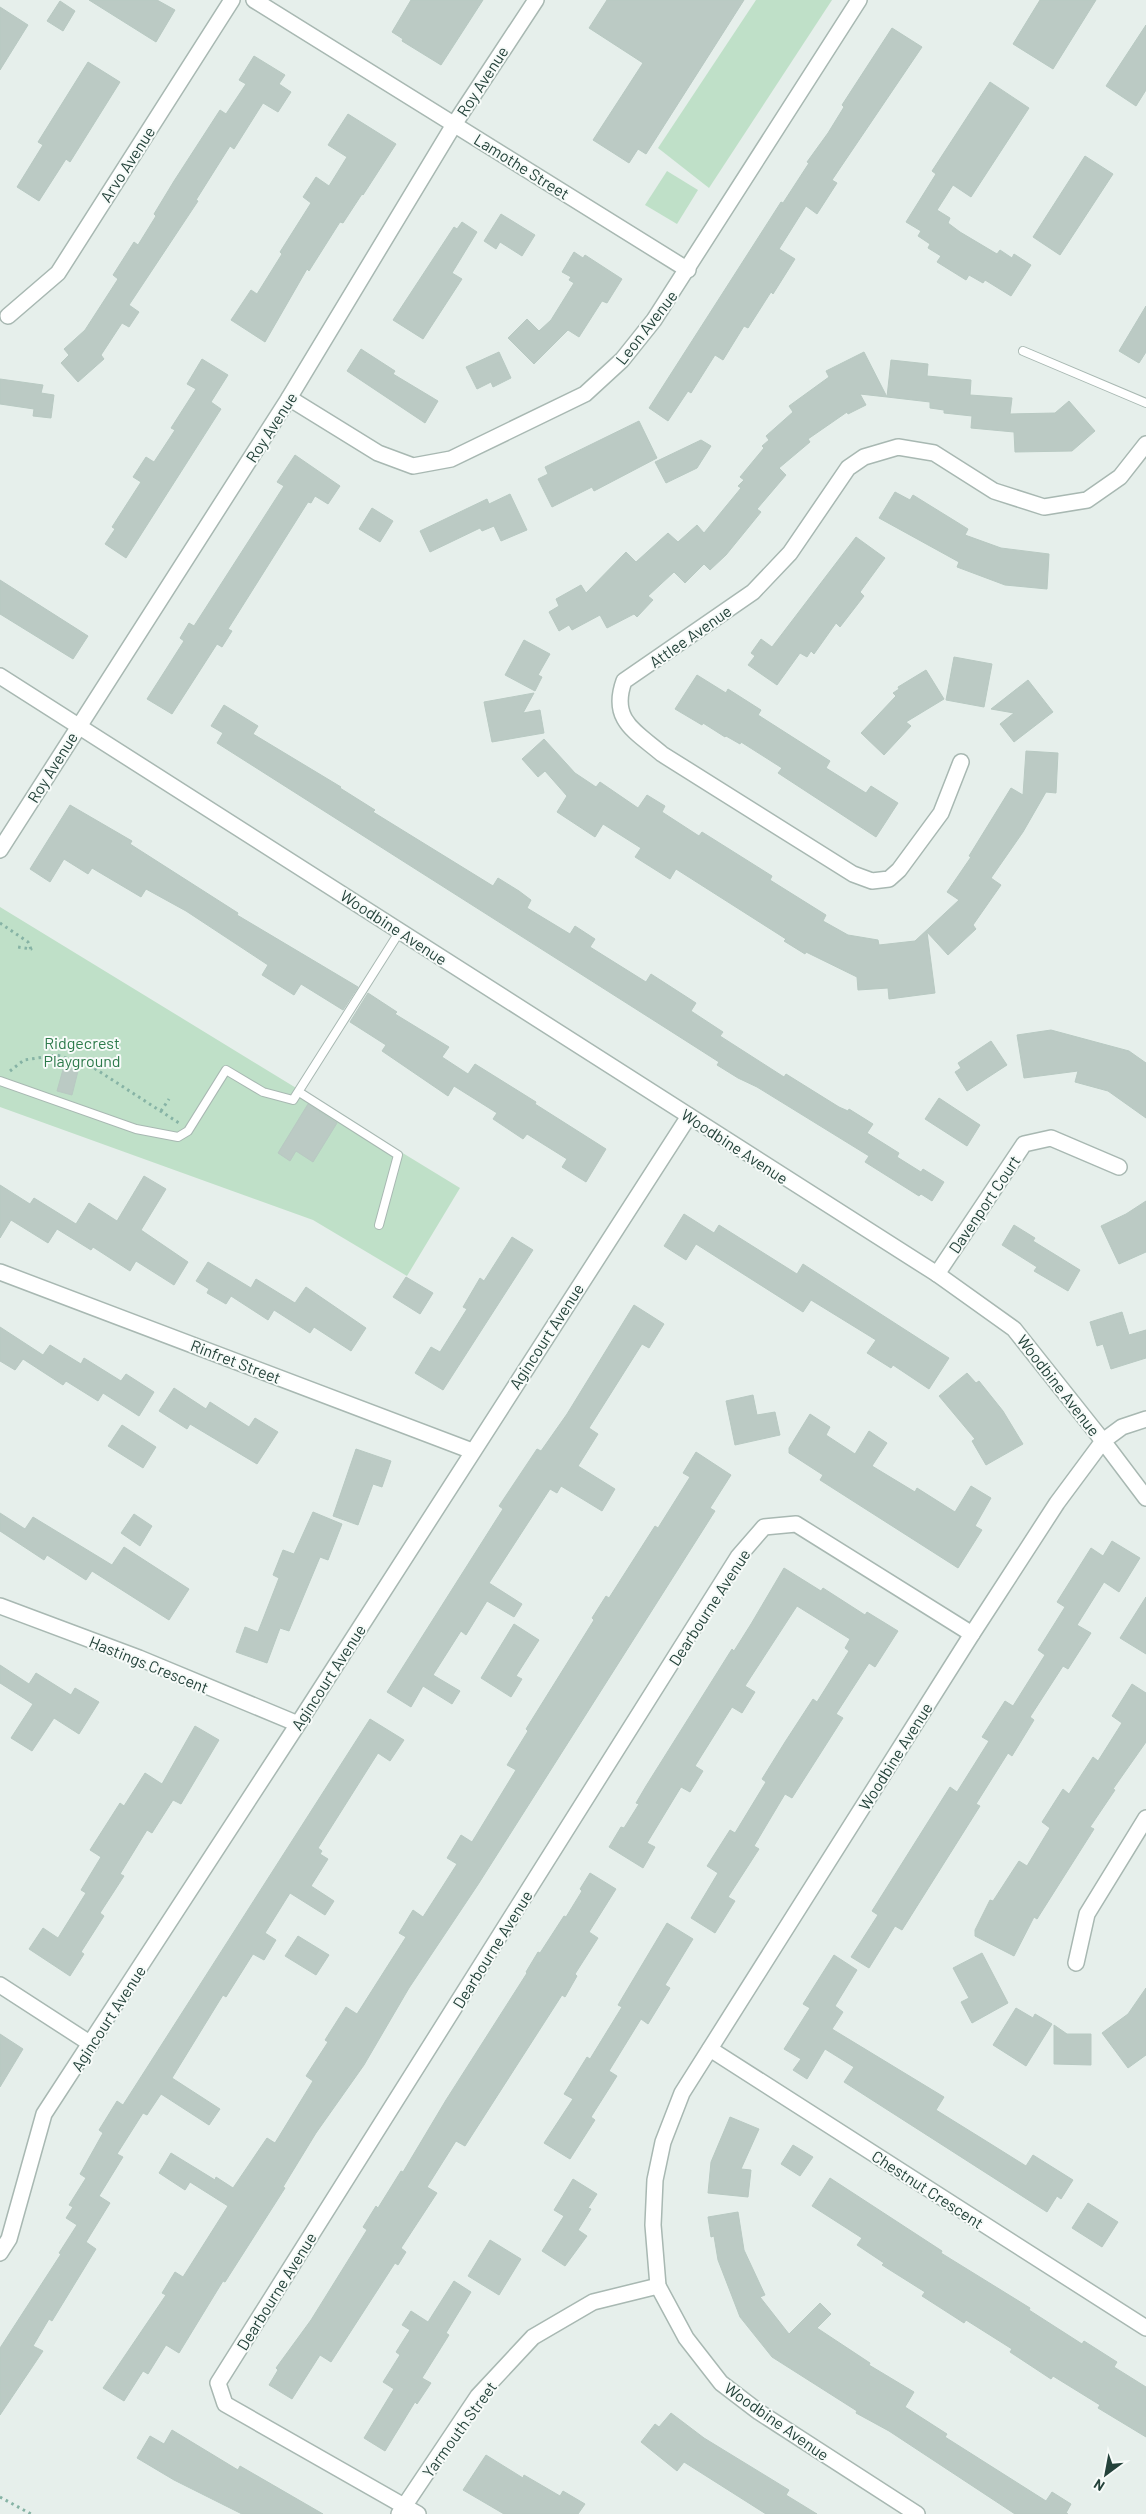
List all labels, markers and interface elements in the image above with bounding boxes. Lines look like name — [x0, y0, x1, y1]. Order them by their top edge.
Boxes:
street label: Roy Avenue — [452, 42, 512, 120]
street label: Arvo Avenue — [96, 123, 158, 205]
street label: Lamothe Street — [471, 129, 573, 203]
street label: Leon Avenue — [611, 286, 681, 368]
street label: Roy Avenue — [241, 388, 301, 466]
street label: Attlee Avenue — [645, 601, 735, 671]
street label: Roy Avenue — [23, 728, 81, 806]
street label: Woodbine Avenue — [337, 885, 451, 969]
park label: Ridgecrest Playground — [43, 1033, 121, 1070]
street label: Woodbine Avenue — [678, 1104, 792, 1188]
street label: Davenport Court — [944, 1152, 1024, 1256]
street label: Agincourt Avenue — [505, 1280, 587, 1392]
street label: Woodbine Avenue — [1014, 1331, 1104, 1439]
street label: Rinfret Street — [188, 1335, 284, 1387]
street label: Dearbourne Avenue — [664, 1545, 754, 1669]
street label: Agincourt Avenue — [287, 1621, 369, 1733]
street label: Hastings Crescent — [87, 1631, 211, 1697]
street label: Woodbine Avenue — [854, 1699, 936, 1813]
street label: Dearbourne Avenue — [448, 1887, 536, 2011]
street label: Agincourt Avenue — [67, 1962, 149, 2074]
street label: Chestnut Crescent — [869, 2146, 987, 2232]
street label: Dearbourne Avenue — [232, 2229, 320, 2353]
street label: Yarmouth Street — [418, 2377, 500, 2481]
street label: Woodbine Avenue — [721, 2378, 833, 2464]
north arrow — [1081, 2449, 1131, 2499]
text: N — [1090, 2476, 1107, 2495]

